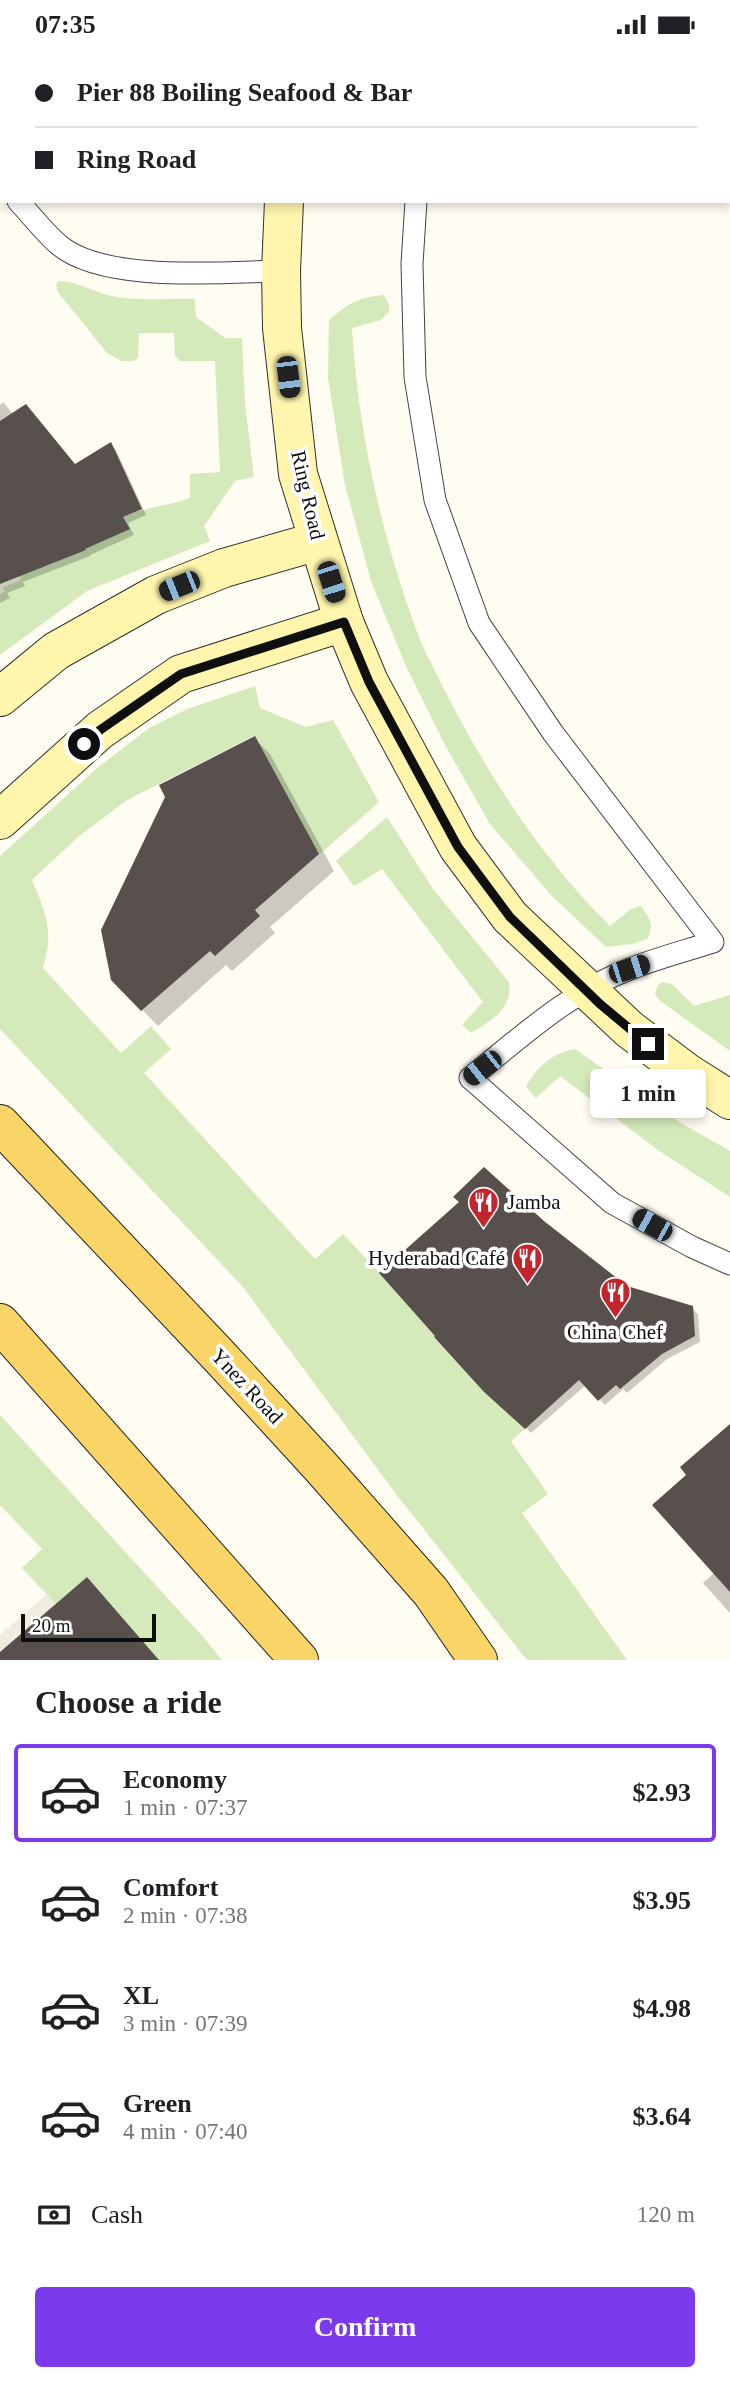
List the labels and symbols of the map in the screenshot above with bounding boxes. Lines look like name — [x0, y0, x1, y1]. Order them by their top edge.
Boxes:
car — [276, 355, 301, 399]
street label: Ring Road — [286, 448, 330, 542]
car — [315, 559, 348, 605]
car — [156, 568, 203, 604]
route start — [68, 728, 100, 760]
car — [606, 953, 653, 985]
route end — [632, 1028, 664, 1060]
car — [459, 1047, 506, 1089]
callout: 1 min — [590, 1069, 706, 1117]
restaurant icon: Jamba — [467, 1185, 501, 1229]
place label: Jamba — [507, 1190, 561, 1214]
car — [629, 1206, 676, 1244]
restaurant icon: Hyderabad Café — [511, 1241, 545, 1285]
place label: Hyderabad Café — [368, 1246, 505, 1270]
restaurant icon: China Chef — [598, 1275, 632, 1319]
place label: China Chef — [567, 1320, 663, 1344]
street label: Ynez Road — [206, 1343, 288, 1429]
scale bar — [21, 1611, 156, 1643]

